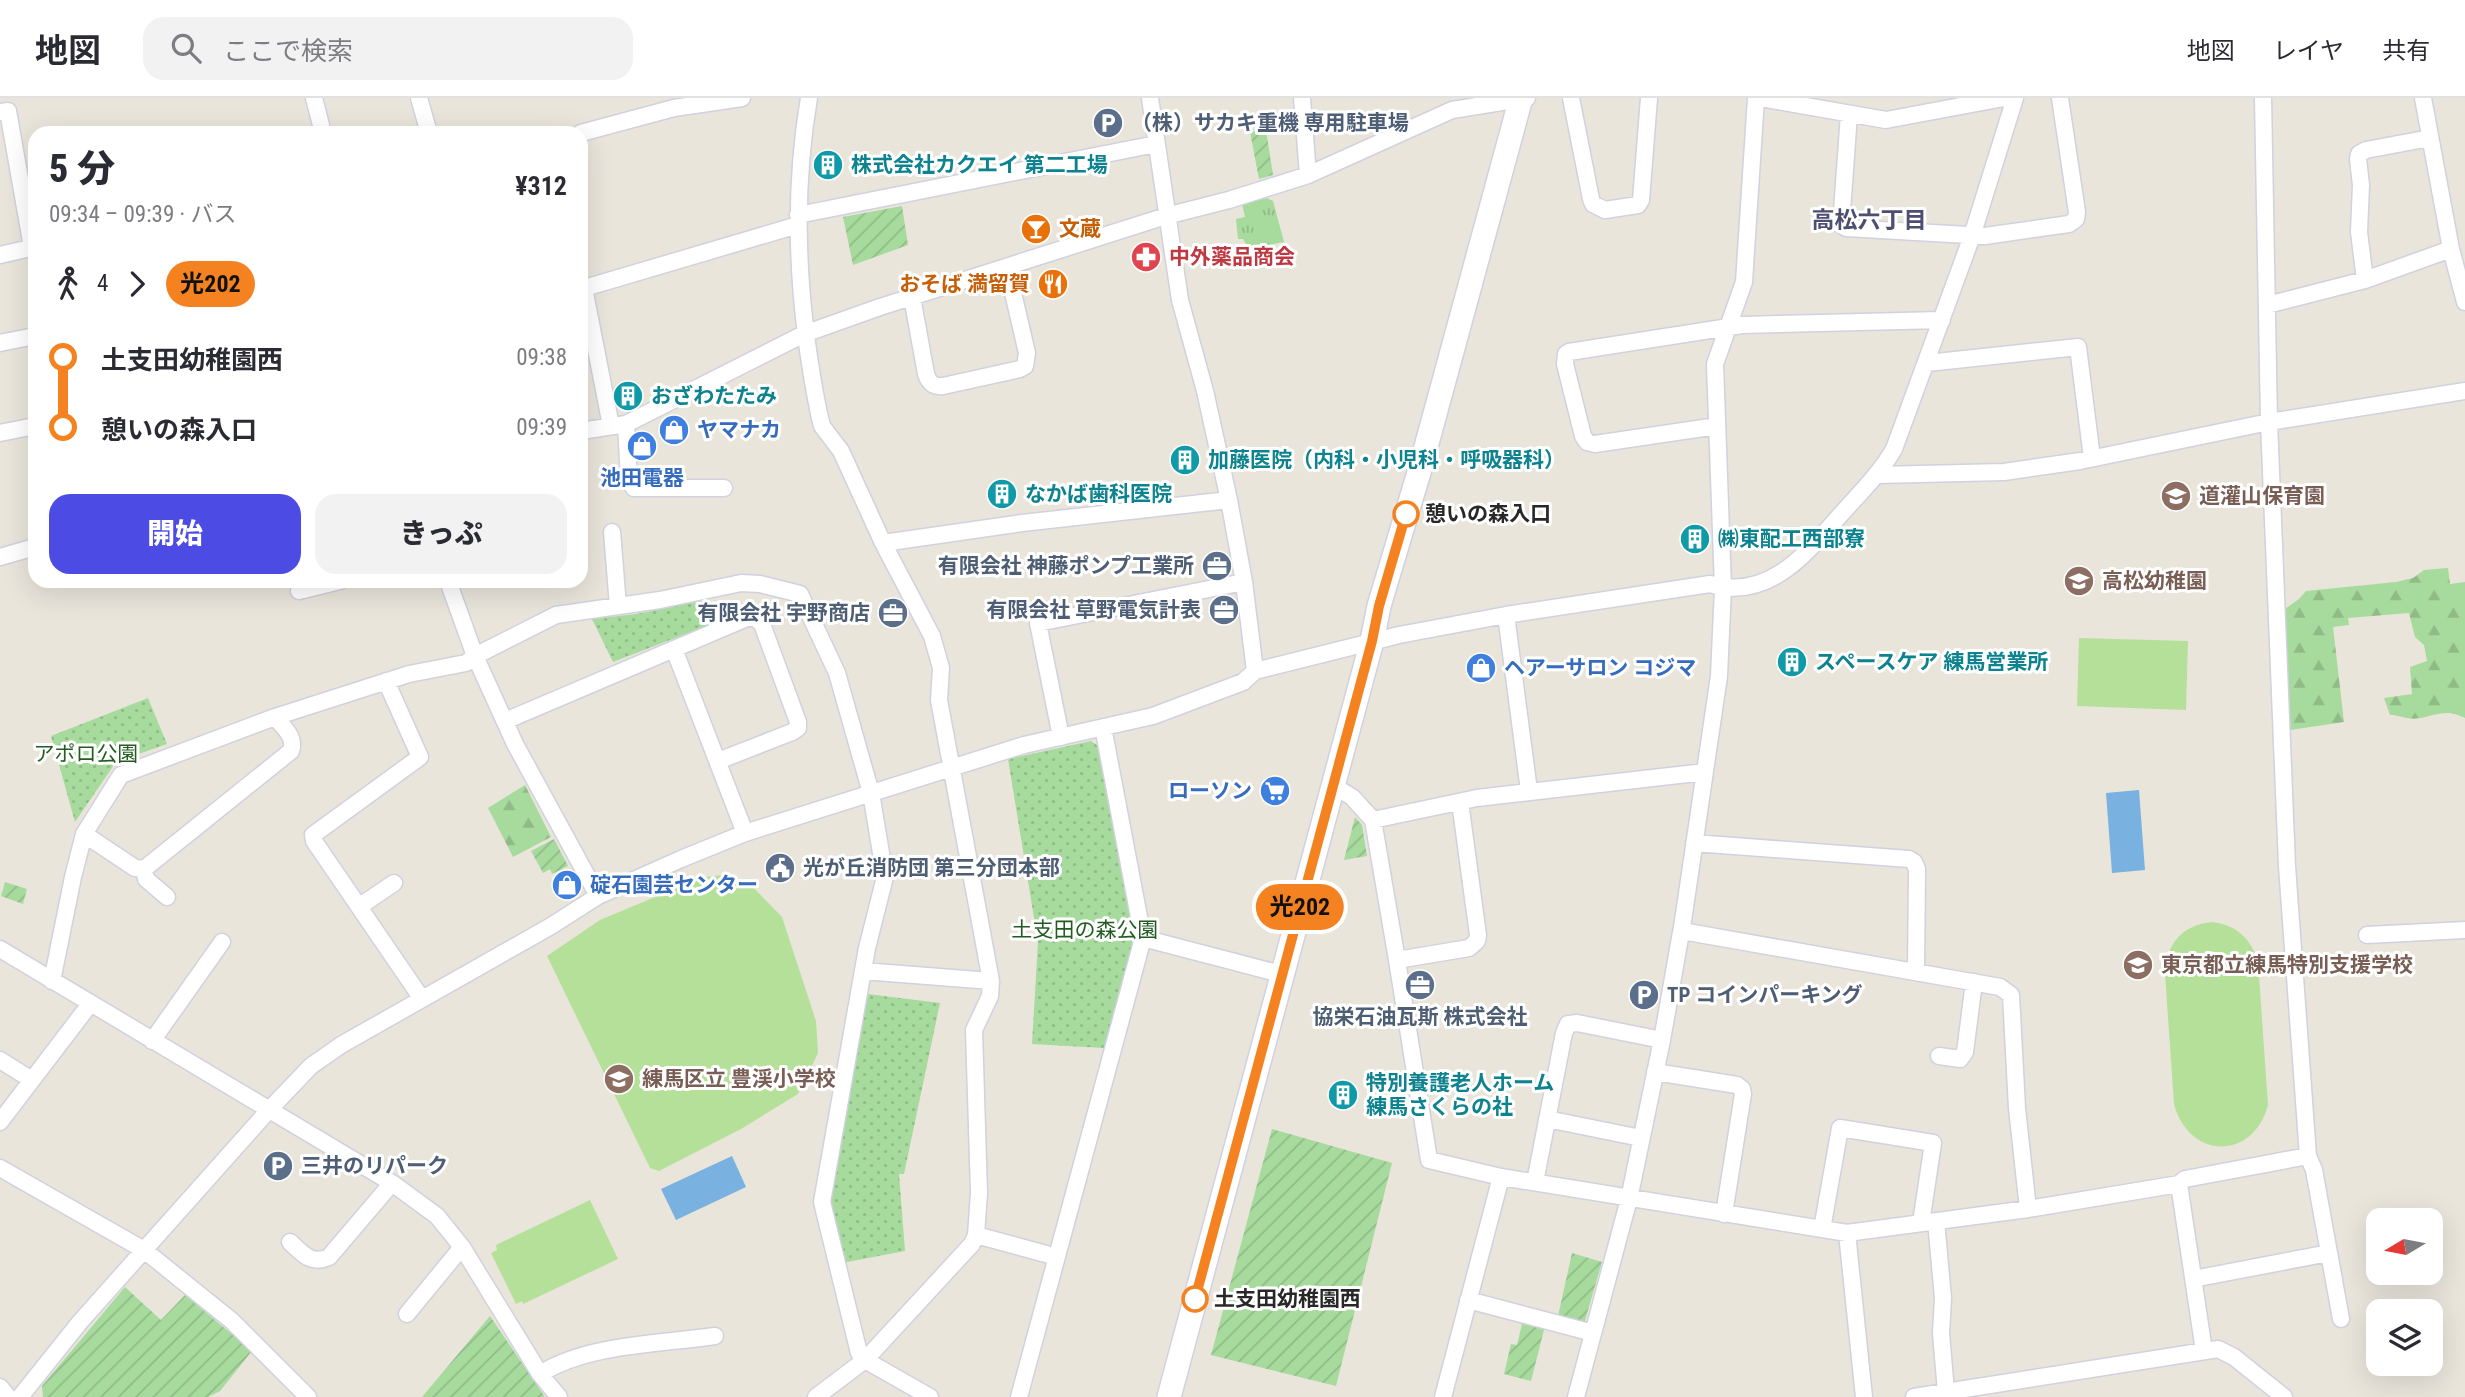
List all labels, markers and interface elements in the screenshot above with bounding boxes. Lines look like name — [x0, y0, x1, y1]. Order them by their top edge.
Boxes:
search box — [143, 17, 633, 80]
icon: search — [167, 29, 205, 67]
text: 地図 — [35, 31, 101, 70]
text: ここで検索 — [223, 36, 353, 66]
text: 地図 — [2187, 37, 2235, 65]
text: レイヤ — [2273, 37, 2344, 65]
text: 共有 — [2382, 37, 2430, 65]
parking icon: （株）サカキ重機 専用駐車場 — [1091, 106, 1125, 140]
place label: （株）サカキ重機 専用駐車場 — [1131, 111, 1409, 135]
text: 5 分 — [49, 147, 115, 191]
building icon: 株式会社カクエイ 第二工場 — [811, 148, 845, 182]
place label: 株式会社カクエイ 第二工場 — [851, 153, 1108, 177]
text: ¥312 — [515, 171, 567, 201]
text: 09:34 – 09:39 · バス — [49, 201, 236, 228]
district label: 高松六丁目 — [1812, 207, 1927, 234]
bar icon: 文蔵 — [1019, 212, 1053, 246]
place label: 文蔵 — [1059, 217, 1101, 241]
pharmacy icon: 中外薬品商会 — [1129, 240, 1163, 274]
place label: 中外薬品商会 — [1169, 245, 1295, 269]
icon: walk — [49, 265, 87, 303]
icon: forward — [118, 265, 156, 303]
restaurant icon: おそば 満留賀 — [1036, 267, 1070, 301]
text: 4 — [97, 270, 108, 297]
text: 光202 — [180, 270, 241, 298]
place label: おそば 満留賀 — [899, 272, 1030, 296]
text: 09:38 — [516, 344, 567, 371]
text: 土支田幼稚園西 — [101, 345, 283, 375]
building icon: おざわたたみ — [611, 379, 645, 413]
place label: おざわたたみ — [651, 384, 777, 408]
shop icon: ヤマナカ — [657, 413, 691, 447]
text: 09:39 — [516, 414, 567, 441]
text: 憩いの森入口 — [101, 415, 257, 445]
place label: ヤマナカ — [697, 418, 781, 442]
shop icon: 池田電器 — [625, 429, 659, 463]
building icon: 加藤医院（内科・小児科・呼吸器科） — [1168, 443, 1202, 477]
place label: 加藤医院（内科・小児科・呼吸器科） — [1208, 448, 1565, 472]
place label: 池田電器 — [600, 466, 684, 490]
building icon: なかば歯科医院 — [985, 477, 1019, 511]
school or university icon: 道灌山保育園 — [2159, 479, 2193, 513]
place label: なかば歯科医院 — [1025, 482, 1172, 506]
place label: 道灌山保育園 — [2199, 484, 2325, 508]
button: 開始 — [49, 494, 301, 574]
button: きっぷ — [315, 494, 567, 574]
marker: 憩いの森入口 — [1393, 501, 1419, 527]
place label: 憩いの森入口 — [1425, 502, 1551, 526]
building icon: ㈱東配工西部寮 — [1678, 522, 1712, 556]
place label: ㈱東配工西部寮 — [1718, 527, 1865, 551]
office icon: 有限会社 神藤ポンプ工業所 — [1200, 549, 1234, 583]
place label: 有限会社 神藤ポンプ工業所 — [938, 554, 1194, 578]
school or university icon: 高松幼稚園 — [2062, 564, 2096, 598]
place label: 高松幼稚園 — [2102, 569, 2207, 593]
office icon: 有限会社 草野電気計表 — [1207, 593, 1241, 627]
office icon: 有限会社 宇野商店 — [876, 596, 910, 630]
place label: 有限会社 草野電気計表 — [986, 598, 1201, 622]
place label: 有限会社 宇野商店 — [697, 601, 870, 625]
building icon: スペースケア 練馬営業所 — [1775, 645, 1809, 679]
place label: スペースケア 練馬営業所 — [1815, 650, 2048, 674]
shop icon: ヘアーサロン コジマ — [1464, 651, 1498, 685]
place label: ヘアーサロン コジマ — [1504, 656, 1696, 680]
park label: アポロ公園 — [34, 742, 139, 766]
supermarket icon: ローソン — [1258, 774, 1292, 808]
place label: ローソン — [1168, 779, 1252, 803]
public building icon: 光が丘消防団 第三分団本部 — [763, 851, 797, 885]
place label: 光が丘消防団 第三分団本部 — [803, 856, 1060, 880]
shop icon: 碇石園芸センター — [550, 868, 584, 902]
place label: 碇石園芸センター — [590, 873, 758, 897]
line badge: 光202 — [1251, 884, 1349, 930]
text: 光202 — [1270, 893, 1330, 921]
park label: 土支田の森公園 — [1012, 918, 1159, 942]
school or university icon: 東京都立練馬特別支援学校 — [2121, 948, 2155, 982]
place label: 東京都立練馬特別支援学校 — [2161, 953, 2413, 977]
office icon: 協栄石油瓦斯 株式会社 — [1403, 968, 1437, 1002]
parking icon: TP コインパーキング — [1627, 978, 1661, 1012]
place label: TP コインパーキング — [1667, 983, 1863, 1007]
place label: 協栄石油瓦斯 株式会社 — [1313, 1005, 1527, 1029]
school or university icon: 練馬区立 豊渓小学校 — [602, 1062, 636, 1096]
place label: 練馬区立 豊渓小学校 — [642, 1067, 836, 1091]
place label: 特別養護老人ホーム 練馬さくらの社 — [1366, 1071, 1554, 1119]
building icon: 特別養護老人ホーム 練馬さくらの社 — [1326, 1078, 1360, 1112]
parking icon: 三井のリパーク — [261, 1149, 295, 1183]
place label: 三井のリパーク — [301, 1154, 448, 1178]
north arrow — [2366, 1208, 2443, 1284]
map controls — [2366, 1208, 2443, 1376]
marker: 土支田幼稚園西 — [1182, 1286, 1208, 1312]
place label: 土支田幼稚園西 — [1214, 1287, 1361, 1311]
button: layers — [2366, 1299, 2443, 1376]

